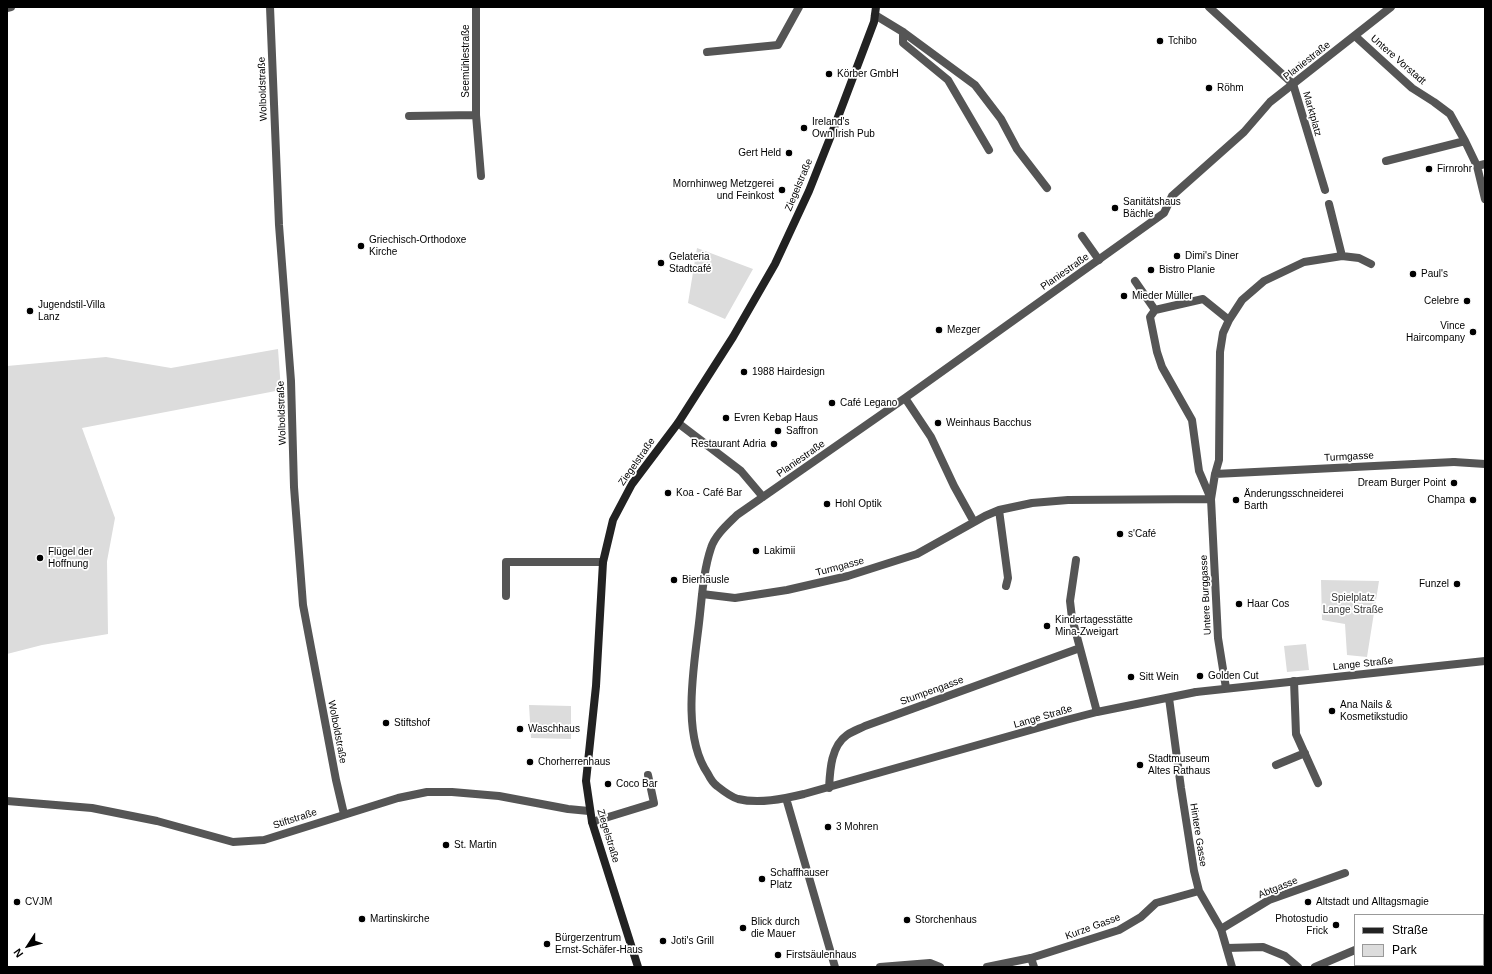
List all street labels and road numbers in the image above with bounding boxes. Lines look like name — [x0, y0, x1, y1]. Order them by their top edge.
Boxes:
street label: Seemühlestraße — [460, 24, 472, 98]
street label: Untere Vorstadt — [1368, 33, 1428, 87]
street label: Planiestraße — [1281, 39, 1333, 83]
street label: Wolboldstraße — [256, 57, 270, 121]
street label: Marktplatz — [1300, 90, 1324, 138]
street label: Ziegelstraße — [783, 157, 815, 213]
street label: Planiestraße — [1039, 251, 1091, 293]
street label: Wolboldstraße — [275, 381, 289, 445]
street label: Ziegelstraße — [616, 436, 658, 488]
street label: Planiestraße — [775, 438, 827, 480]
street label: Turmgasse — [1324, 450, 1374, 464]
street label: Untere Burggasse — [1198, 554, 1214, 636]
street label: Turmgasse — [814, 555, 866, 579]
street label: Lange Straße — [1332, 655, 1394, 673]
street label: Stumpengasse — [899, 674, 965, 708]
street label: Wolboldstraße — [325, 699, 349, 765]
street label: Lange Straße — [1012, 703, 1074, 731]
street label: Hintere Gasse — [1187, 802, 1209, 868]
street label: Stiftstraße — [271, 806, 319, 832]
street label: Ziegelstraße — [594, 808, 622, 864]
street label: Abtgasse — [1256, 875, 1300, 901]
street label: Kurze Gasse — [1064, 911, 1122, 943]

